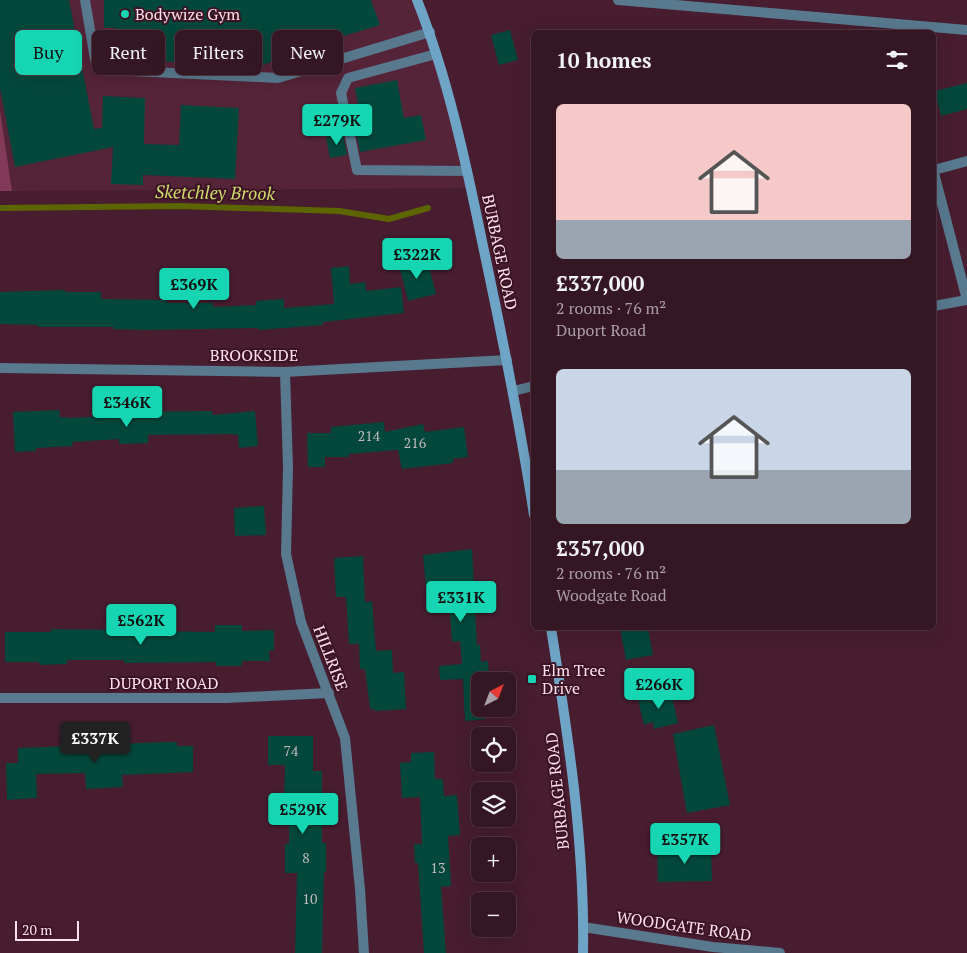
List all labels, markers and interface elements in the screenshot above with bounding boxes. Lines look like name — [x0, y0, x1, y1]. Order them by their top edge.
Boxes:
place label: Bodywize Gym — [135, 3, 240, 25]
marker: Bodywize Gym — [119, 8, 131, 20]
chip: Buy — [15, 30, 82, 75]
chip: Rent — [92, 30, 165, 75]
chip: Filters — [175, 30, 262, 75]
chip: New — [272, 30, 343, 75]
text: 10 homes — [556, 46, 652, 74]
icon: filters — [883, 46, 911, 74]
pin: £279K — [302, 104, 372, 146]
text: £279K — [313, 109, 361, 131]
icon: home — [689, 137, 779, 227]
water label: Sketchley Brook — [155, 179, 276, 205]
street label: BURBAGE ROAD — [477, 192, 523, 312]
pin: £322K — [382, 238, 452, 280]
text: £322K — [393, 243, 441, 265]
pin: £369K — [159, 268, 229, 310]
text: £337,000 — [556, 269, 644, 297]
text: £369K — [170, 273, 218, 295]
text: 2 rooms · 76 m² — [556, 297, 666, 319]
text: Duport Road — [556, 319, 646, 341]
street label: BROOKSIDE — [210, 344, 298, 366]
pin: £346K — [92, 386, 162, 428]
text: £346K — [103, 391, 151, 413]
icon: home — [689, 402, 779, 492]
house number: 214 — [358, 426, 381, 445]
house number: 216 — [404, 433, 427, 452]
text: £357,000 — [556, 534, 644, 562]
text: 2 rooms · 76 m² — [556, 562, 666, 584]
pin: £331K — [426, 580, 496, 623]
text: Woodgate Road — [556, 584, 667, 606]
text: £331K — [437, 586, 485, 608]
pin: £562K — [106, 604, 176, 646]
text: £562K — [117, 609, 165, 631]
street label: HILLRISE — [308, 622, 354, 694]
place label: Elm Tree Drive — [542, 659, 606, 699]
pin: £266K — [624, 668, 694, 710]
street label: DUPORT ROAD — [109, 672, 219, 694]
north arrow — [471, 672, 516, 718]
map controls — [471, 672, 516, 937]
marker: Elm Tree Drive — [526, 673, 538, 685]
text: £266K — [635, 673, 683, 695]
pin: £337K — [60, 722, 130, 764]
text: £337K — [71, 727, 119, 749]
button: locate — [471, 727, 516, 772]
street label: BURBAGE ROAD — [540, 731, 574, 851]
house number: 74 — [284, 741, 299, 760]
button: layers — [471, 782, 516, 827]
pin: £529K — [268, 792, 338, 835]
text: £529K — [279, 798, 327, 820]
pin: £357K — [650, 822, 720, 865]
text: £357K — [661, 828, 709, 850]
button: + — [471, 837, 516, 882]
house number: 8 — [302, 848, 310, 867]
house number: 13 — [431, 858, 445, 877]
house number: 10 — [303, 889, 317, 908]
button: − — [471, 892, 516, 937]
street label: WOODGATE ROAD — [615, 906, 753, 946]
scale bar — [15, 918, 79, 941]
text: 20 m — [22, 920, 52, 939]

